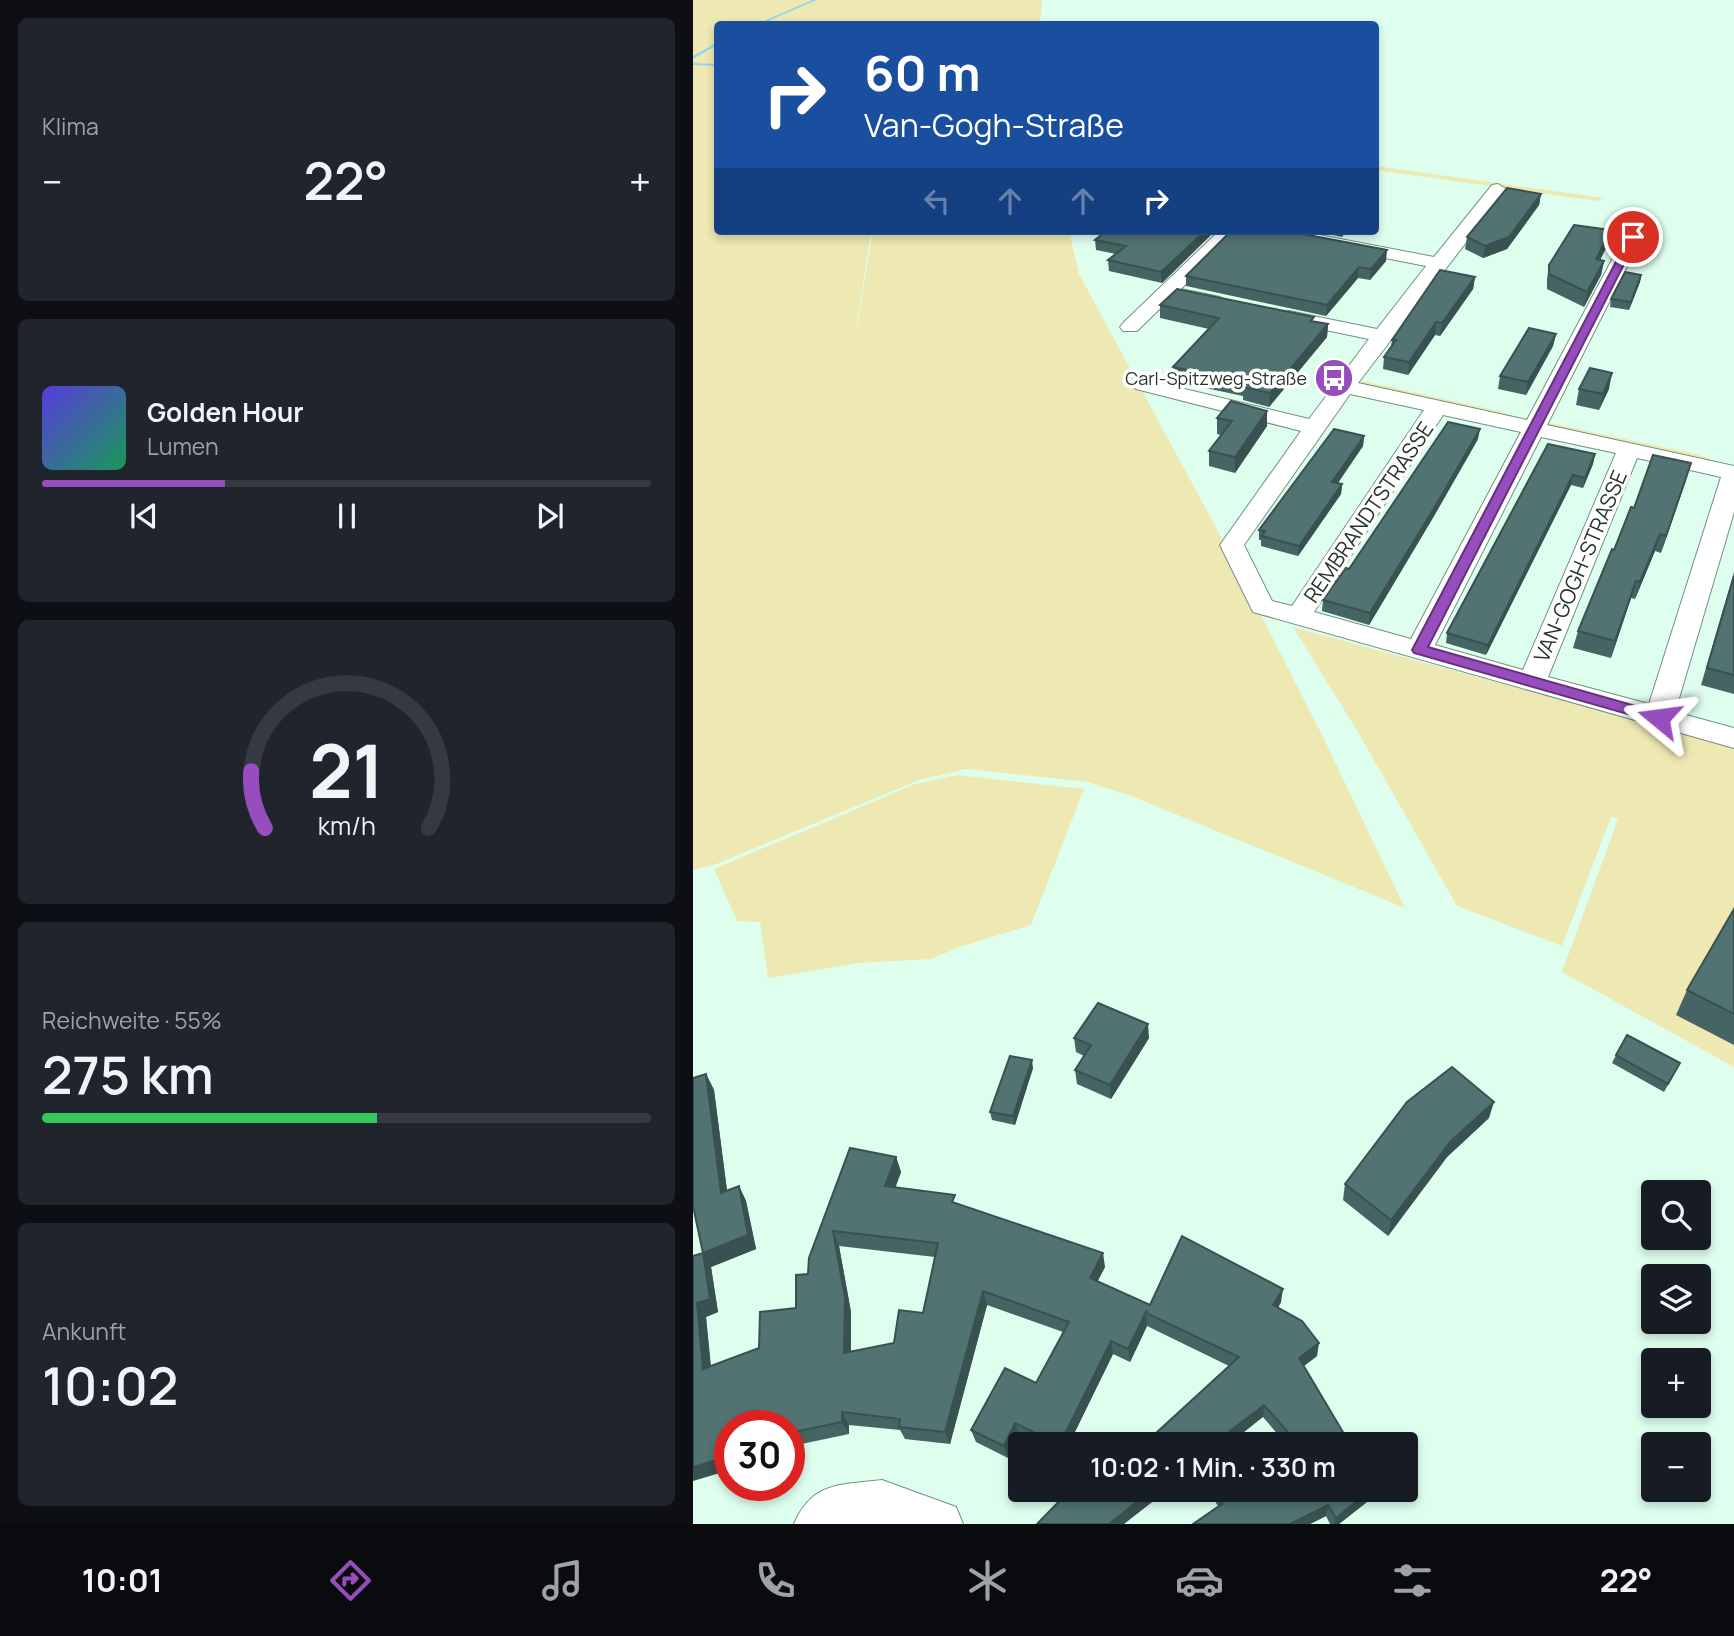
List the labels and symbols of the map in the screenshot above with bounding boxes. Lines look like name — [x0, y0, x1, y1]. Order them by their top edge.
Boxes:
pin — [1603, 207, 1663, 267]
bus stop icon: Carl-Spitzweg-Straße — [1313, 357, 1355, 399]
place label: Carl-Spitzweg-Straße — [1125, 366, 1307, 390]
street label: REMBRANDTSTRASSE — [1297, 416, 1439, 608]
street label: VAN-GOGH-STRASSE — [1527, 466, 1633, 666]
position arrow — [1622, 681, 1696, 755]
speed limit sign: 30 — [714, 1410, 805, 1501]

